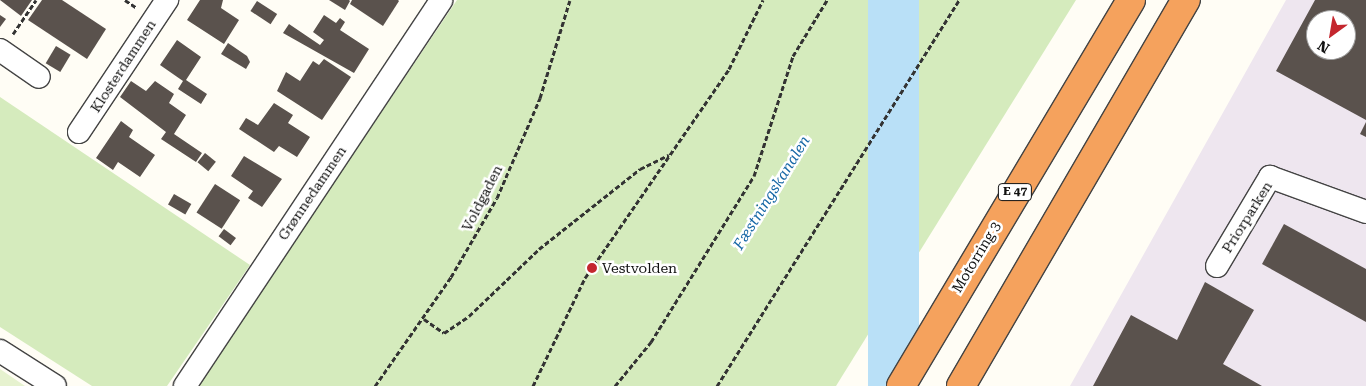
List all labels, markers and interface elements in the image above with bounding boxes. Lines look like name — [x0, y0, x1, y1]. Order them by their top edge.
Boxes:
north arrow — [1306, 10, 1356, 60]
street label: Klosterdammen — [87, 17, 159, 115]
text: N — [1315, 37, 1332, 57]
water label: Fæstningskanalen — [730, 133, 814, 253]
street label: Grønnedammen — [274, 143, 350, 243]
street label: Voldgaden — [458, 162, 506, 234]
street label: Priorparken — [1218, 178, 1276, 256]
road number: E 47 — [998, 182, 1032, 202]
street label: Motorring 3 — [948, 218, 1004, 296]
place label: Vestvolden — [602, 260, 677, 276]
marker: Vestvolden — [586, 262, 598, 274]

